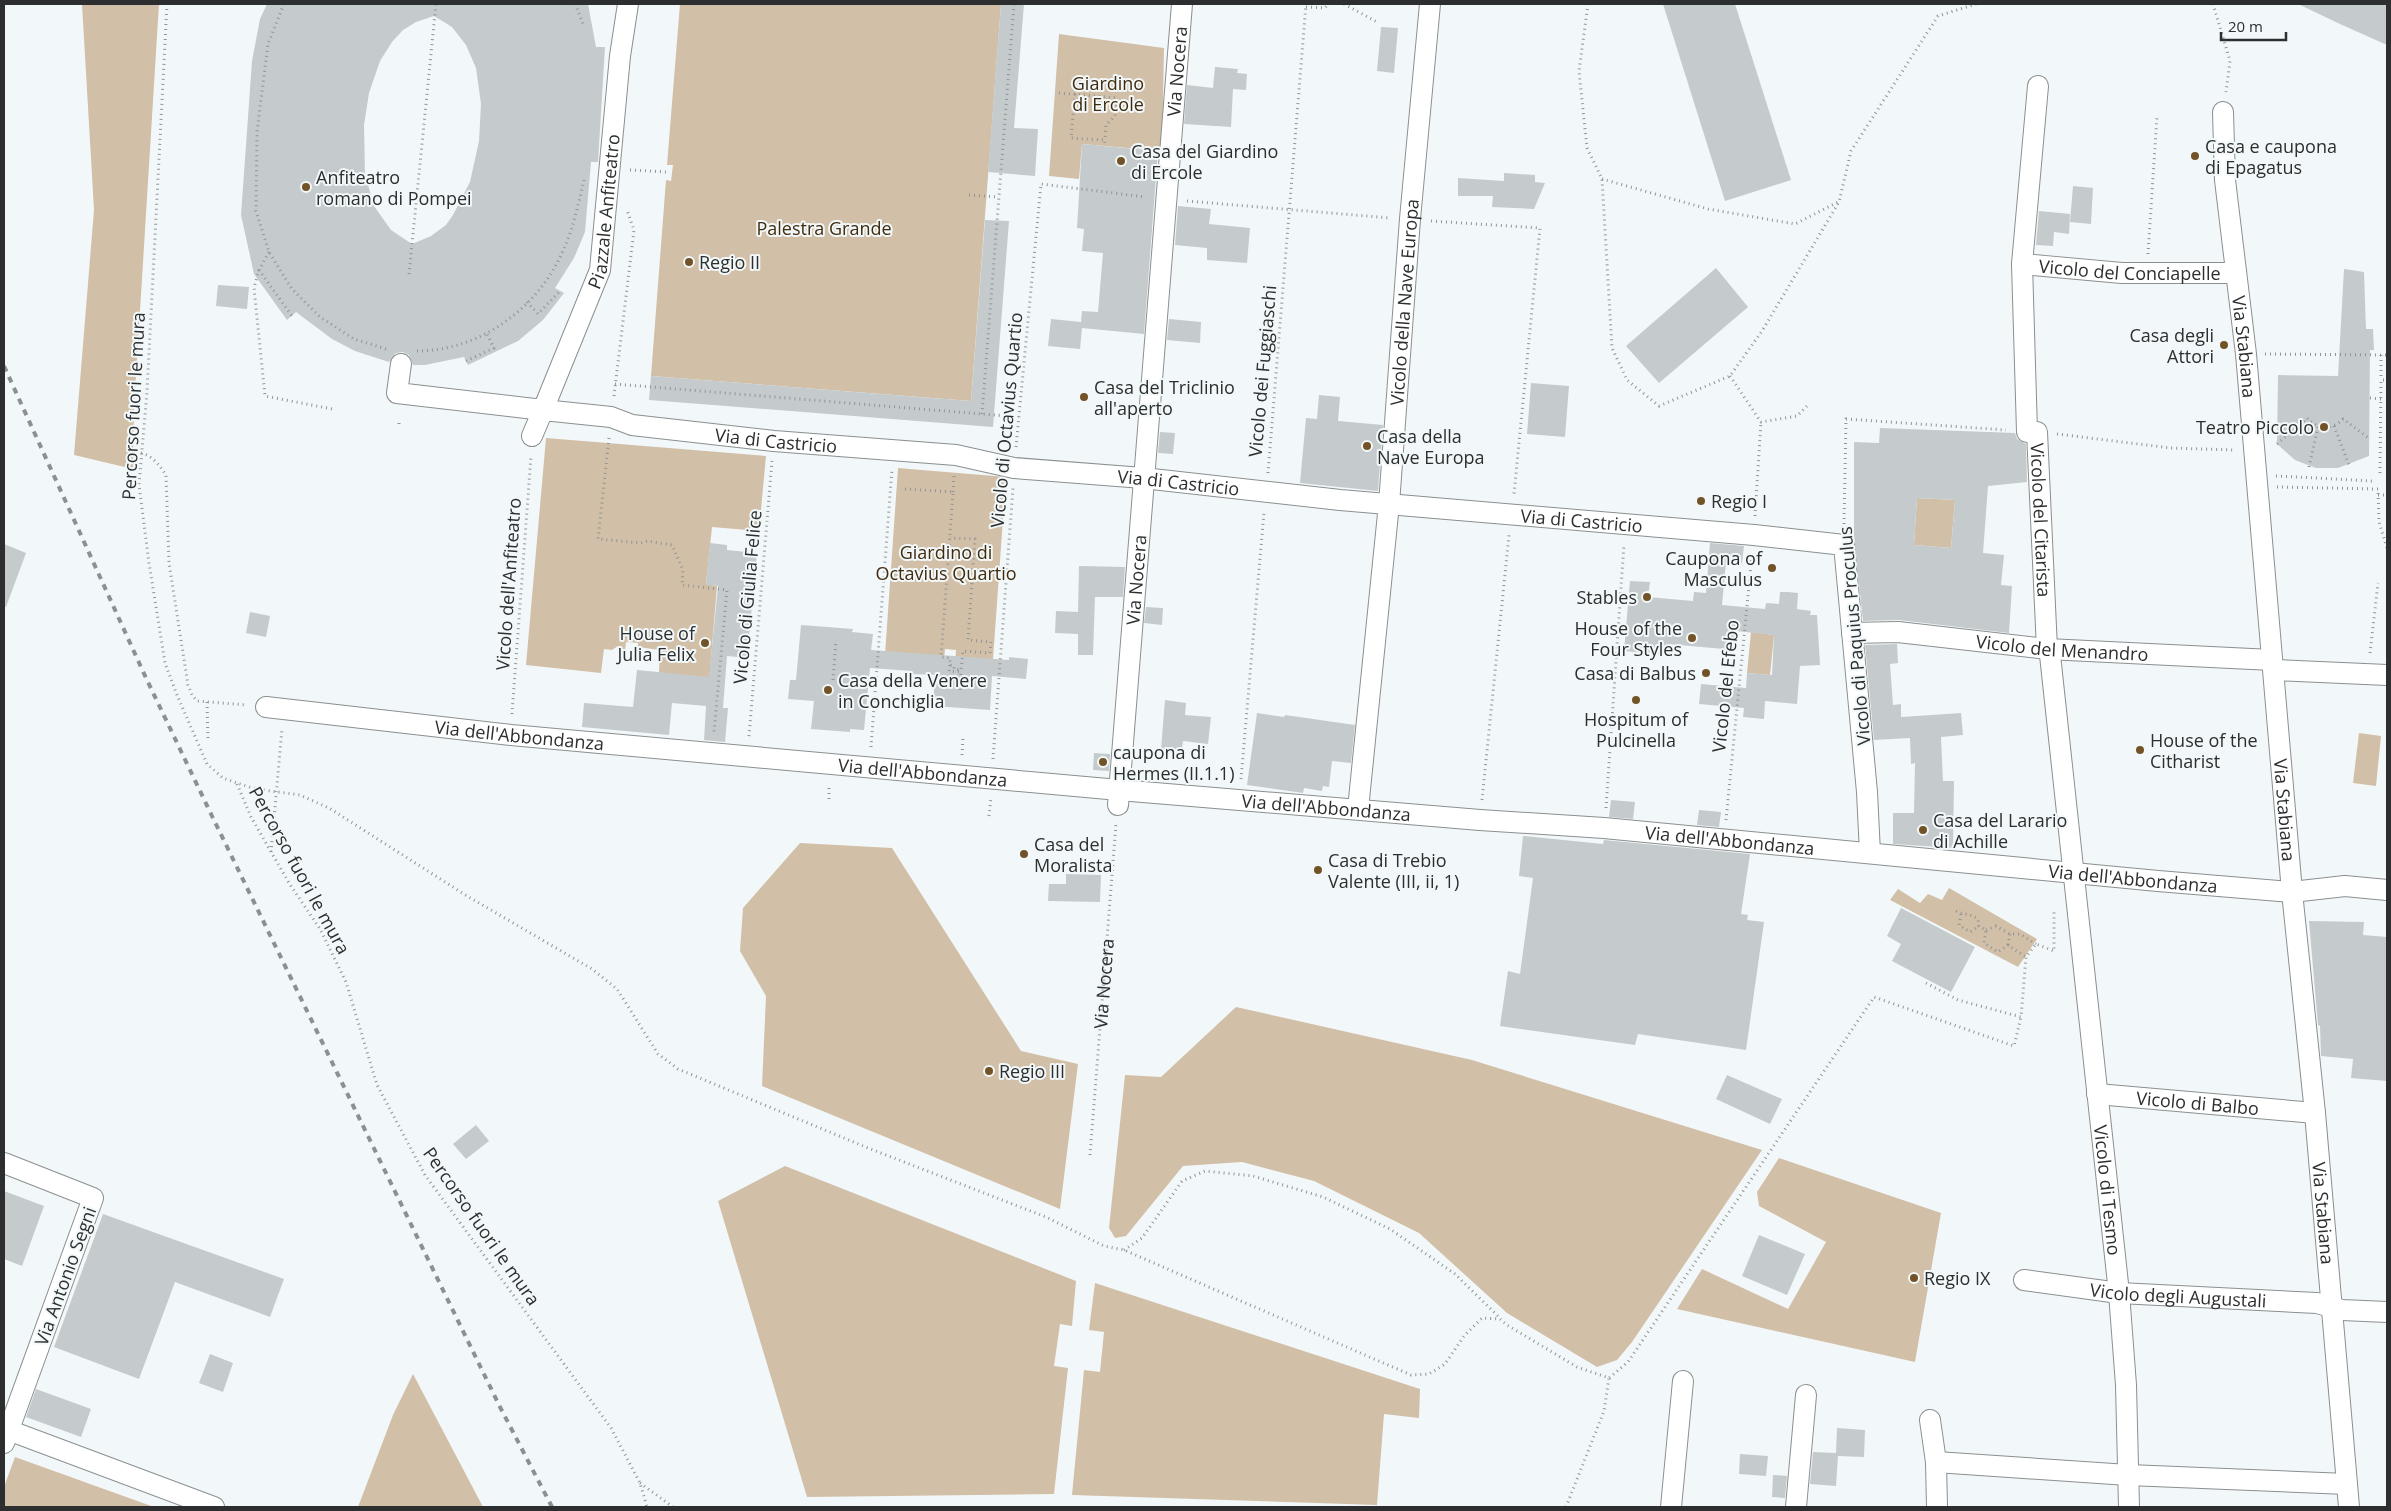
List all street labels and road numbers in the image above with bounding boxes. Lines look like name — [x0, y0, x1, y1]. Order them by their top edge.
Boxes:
street label: Via Nocera — [1161, 25, 1192, 117]
street label: Piazzale Anfiteatro — [582, 133, 625, 292]
street label: Vicolo della Nave Europa — [1384, 198, 1424, 406]
street label: Vicolo del Conciapelle — [2038, 254, 2221, 285]
street label: Vicolo dei Fuggiaschi — [1243, 284, 1281, 458]
street label: Via Stabiana — [2227, 294, 2262, 399]
street label: Percorso fuori le mura — [116, 311, 150, 501]
street label: Vicolo di Octavius Quartio — [985, 311, 1027, 529]
street label: Via di Castricio — [714, 422, 838, 458]
street label: Vicolo del Citarista — [2026, 442, 2057, 598]
street label: Via di Castricio — [1117, 464, 1241, 501]
street label: Vicolo dell'Anfiteatro — [490, 497, 526, 671]
street label: Via di Castricio — [1520, 503, 1644, 538]
street label: Vicolo di Giulia Felice — [727, 509, 767, 685]
street label: Vicolo di Paquius Proculus — [1832, 526, 1876, 746]
street label: Via Nocera — [1120, 534, 1152, 626]
street label: Vicolo del Efebo — [1706, 619, 1744, 753]
street label: Vicolo del Menandro — [1975, 629, 2149, 666]
street label: Via dell'Abbondanza — [434, 714, 605, 755]
street label: Via dell'Abbondanza — [837, 753, 1008, 792]
street label: Via Stabiana — [2269, 758, 2301, 862]
street label: Percorso fuori le mura — [244, 782, 356, 958]
street label: Via dell'Abbondanza — [1241, 788, 1412, 826]
street label: Via dell'Abbondanza — [1644, 820, 1816, 860]
street label: Via dell'Abbondanza — [2047, 859, 2219, 898]
street label: Via Nocera — [1088, 937, 1119, 1030]
street label: Vicolo di Balbo — [2135, 1085, 2260, 1120]
street label: Vicolo di Tesmo — [2089, 1124, 2127, 1257]
street label: Percorso fuori le mura — [418, 1142, 546, 1310]
street label: Via Stabiana — [2307, 1161, 2340, 1265]
street label: Via Antonio Segni — [29, 1203, 101, 1349]
street label: Vicolo degli Augustali — [2088, 1277, 2267, 1312]

